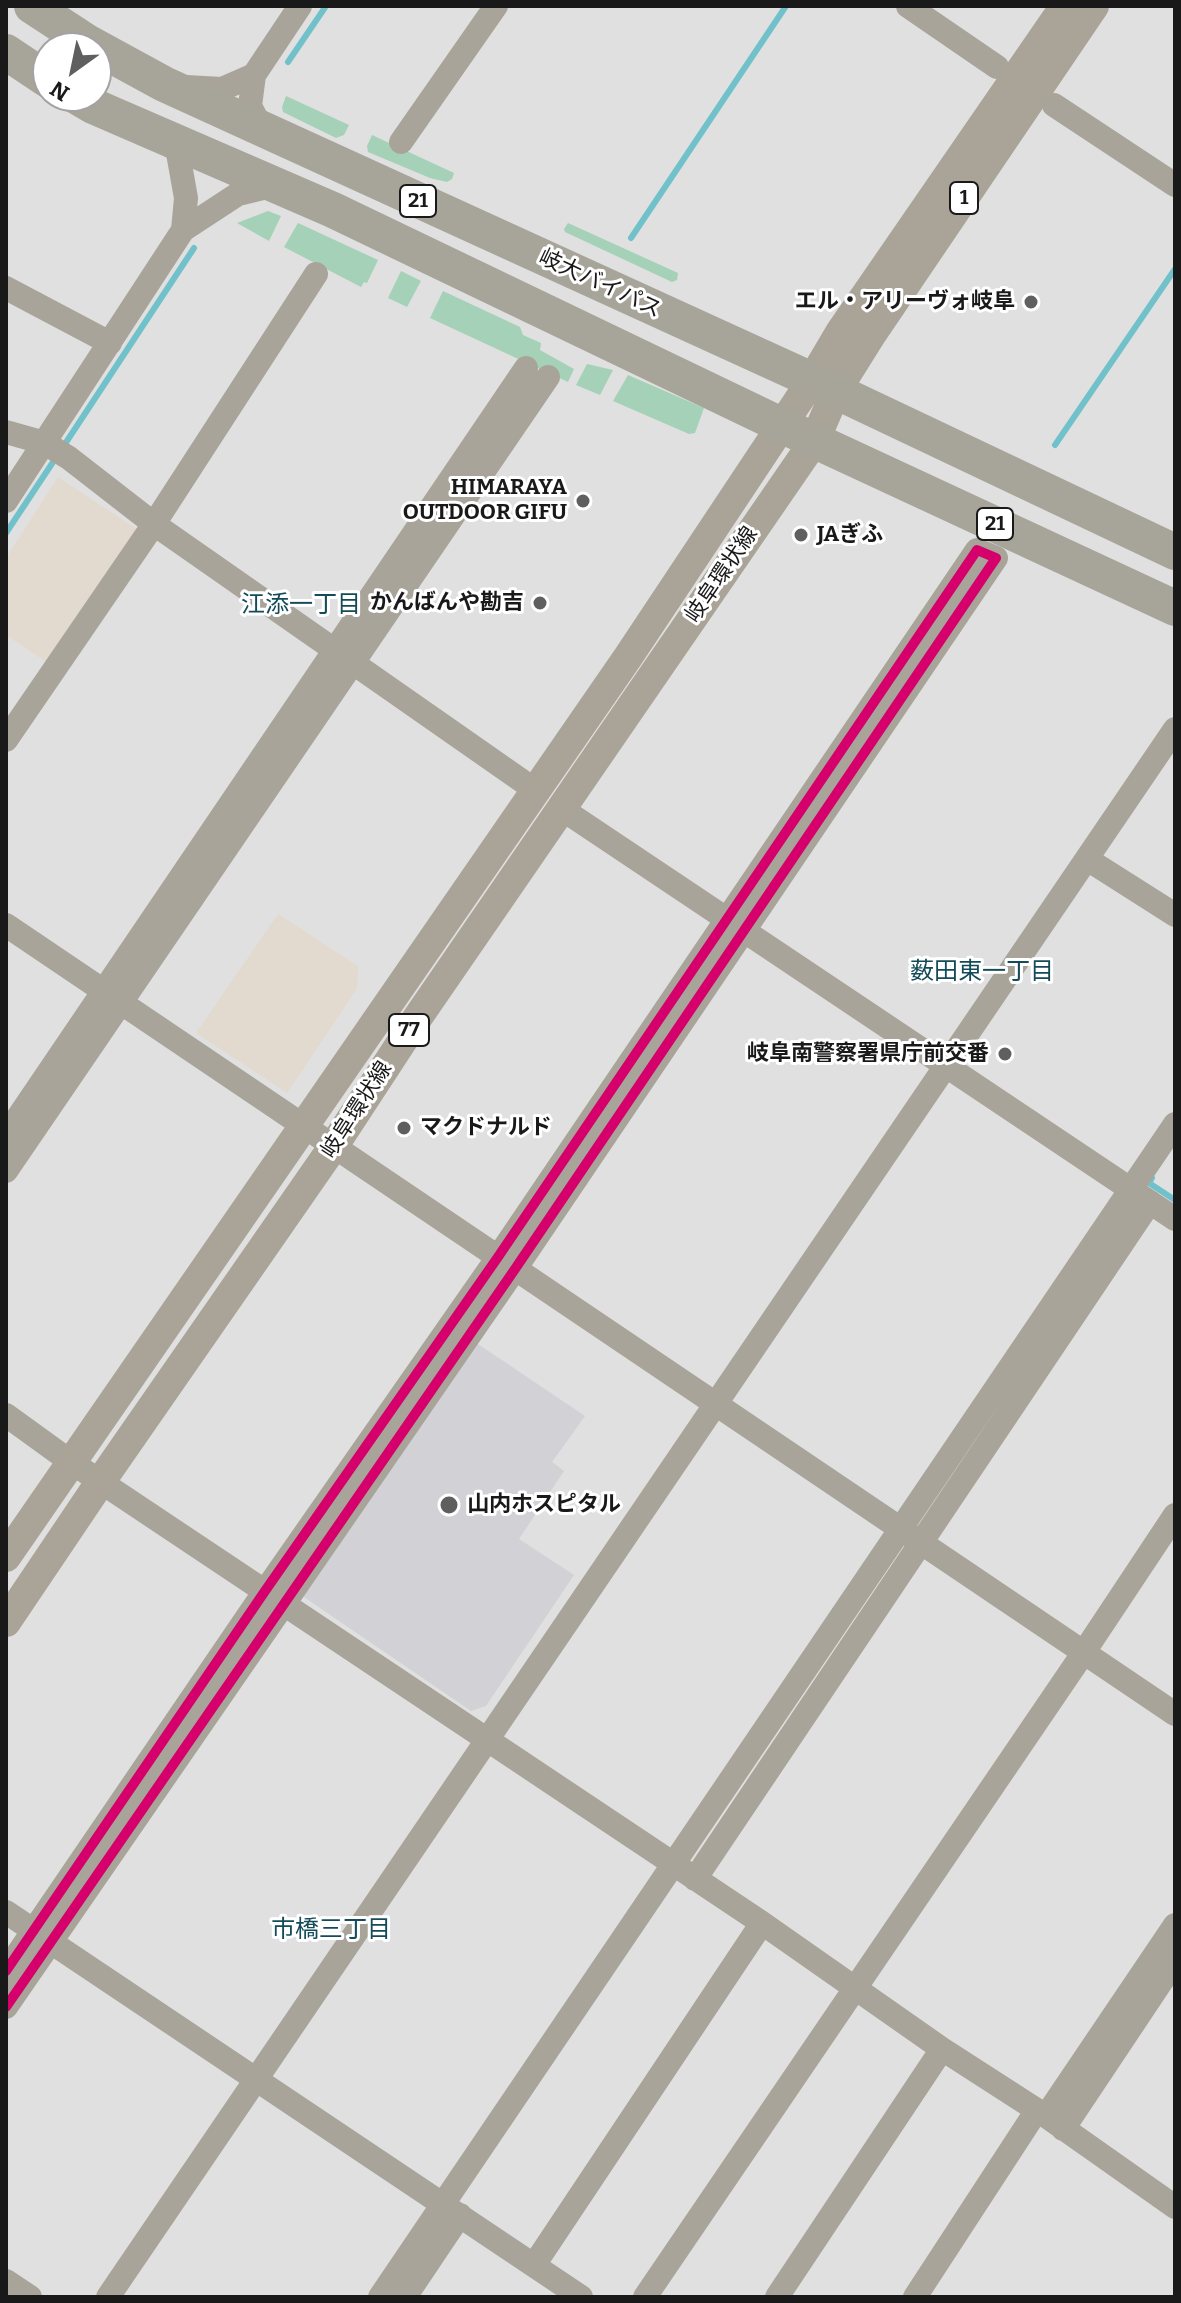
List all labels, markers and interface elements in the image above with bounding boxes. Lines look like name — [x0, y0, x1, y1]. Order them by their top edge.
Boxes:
north arrow — [32, 32, 112, 112]
text: N — [45, 75, 74, 107]
road number: 1 — [950, 182, 978, 214]
road number: 21 — [400, 185, 436, 217]
street label: 岐大バイパス — [535, 244, 665, 324]
place label: エル・アリーヴォ岐阜 — [795, 289, 1015, 315]
marker: エル・アリーヴォ岐阜 — [1022, 293, 1040, 311]
place label: HIMARAYA OUTDOOR GIFU — [403, 475, 567, 526]
marker: HIMARAYA OUTDOOR GIFU — [574, 492, 592, 510]
road number: 21 — [977, 508, 1013, 540]
street label: 岐阜環状線 — [680, 522, 764, 628]
place label: JAぎふ — [817, 522, 883, 548]
marker: JAぎふ — [792, 526, 810, 544]
place label: かんばんや勘吉 — [370, 590, 524, 616]
district label: 江添一丁目 — [241, 591, 361, 619]
marker: かんばんや勘吉 — [531, 594, 549, 612]
district label: 薮田東一丁目 — [910, 958, 1054, 986]
road number: 77 — [389, 1014, 429, 1046]
place label: 岐阜南警察署県庁前交番 — [747, 1041, 989, 1067]
marker: 岐阜南警察署県庁前交番 — [996, 1045, 1014, 1063]
street label: 岐阜環状線 — [316, 1057, 398, 1163]
place label: マクドナルド — [420, 1115, 552, 1141]
marker: マクドナルド — [395, 1119, 413, 1137]
place label: 山内ホスピタル — [467, 1492, 621, 1518]
marker: 山内ホスピタル — [438, 1494, 460, 1516]
district label: 市橋三丁目 — [271, 1916, 391, 1944]

